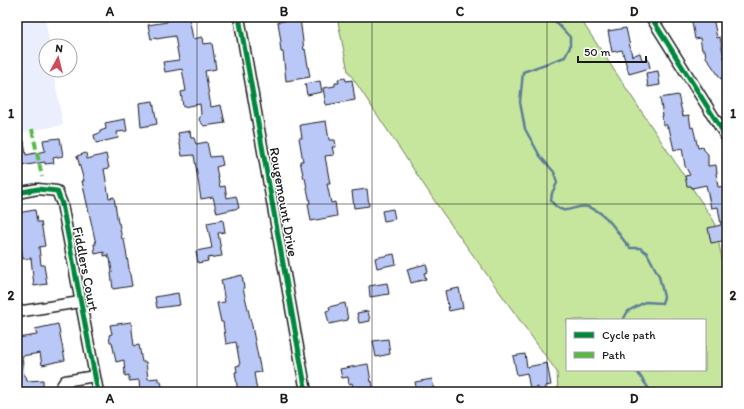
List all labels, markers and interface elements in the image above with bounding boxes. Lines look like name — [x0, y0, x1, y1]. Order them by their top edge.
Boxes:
text: A — [105, 4, 115, 19]
text: B — [280, 4, 289, 19]
text: C — [456, 4, 465, 19]
text: D — [630, 4, 639, 19]
north arrow — [38, 38, 78, 78]
scale bar — [578, 38, 646, 64]
text: N — [55, 42, 64, 55]
text: 50 m — [584, 45, 610, 59]
text: 1 — [8, 106, 14, 121]
text: 1 — [730, 106, 736, 121]
street label: Rougemount Drive — [266, 146, 302, 258]
street label: Fiddlers Court — [69, 225, 102, 313]
text: 2 — [8, 288, 15, 303]
text: 2 — [730, 288, 737, 303]
legend — [566, 319, 706, 371]
text: Cycle path — [602, 328, 656, 342]
text: Path — [602, 348, 625, 362]
text: A — [105, 391, 115, 406]
text: B — [280, 391, 289, 406]
text: C — [456, 391, 465, 406]
text: D — [630, 391, 639, 406]

